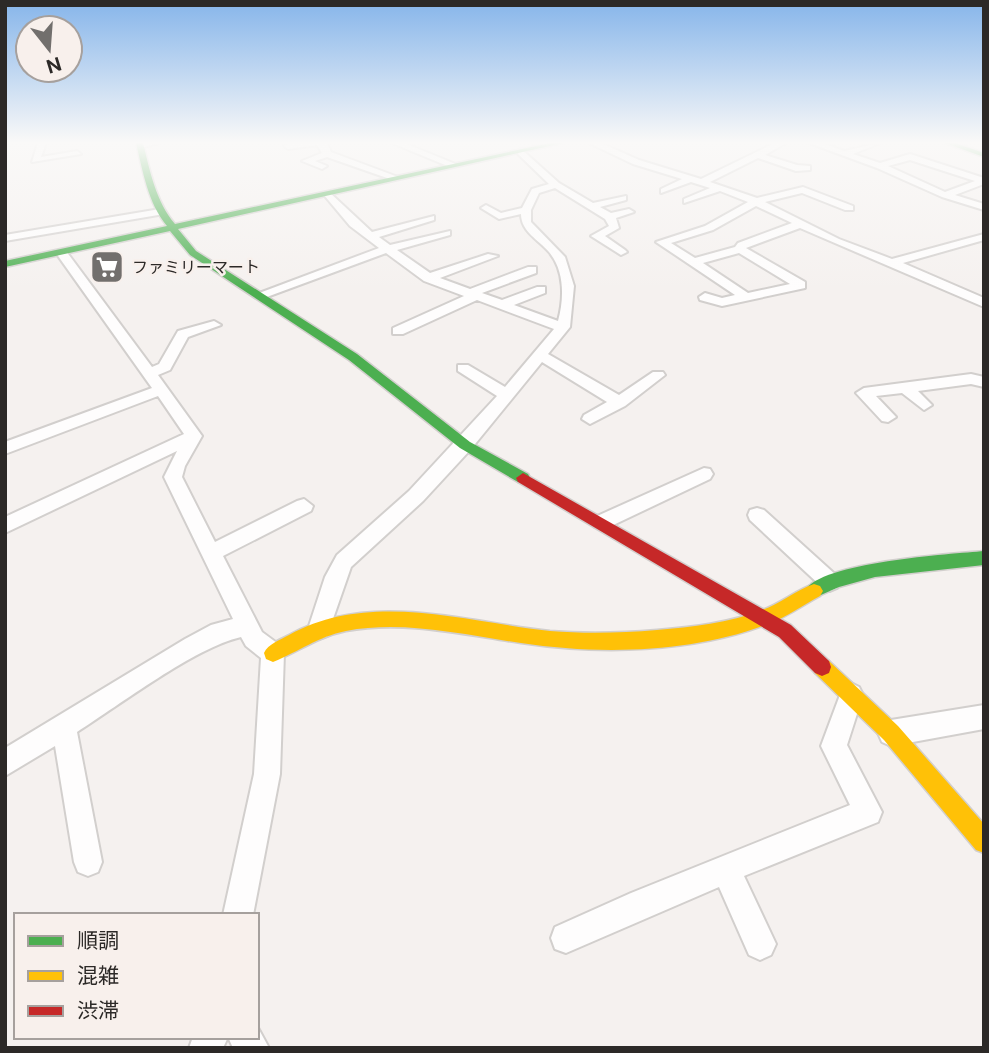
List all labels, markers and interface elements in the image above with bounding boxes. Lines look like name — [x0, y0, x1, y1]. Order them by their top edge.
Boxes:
north arrow — [14, 14, 84, 84]
text: N — [44, 53, 64, 78]
supermarket icon: ファミリーマート — [88, 248, 126, 286]
place label: ファミリーマート — [132, 258, 260, 277]
legend — [14, 913, 259, 1039]
text: 順調 — [77, 928, 119, 953]
text: 混雑 — [77, 963, 119, 988]
text: 渋滞 — [77, 998, 119, 1023]

